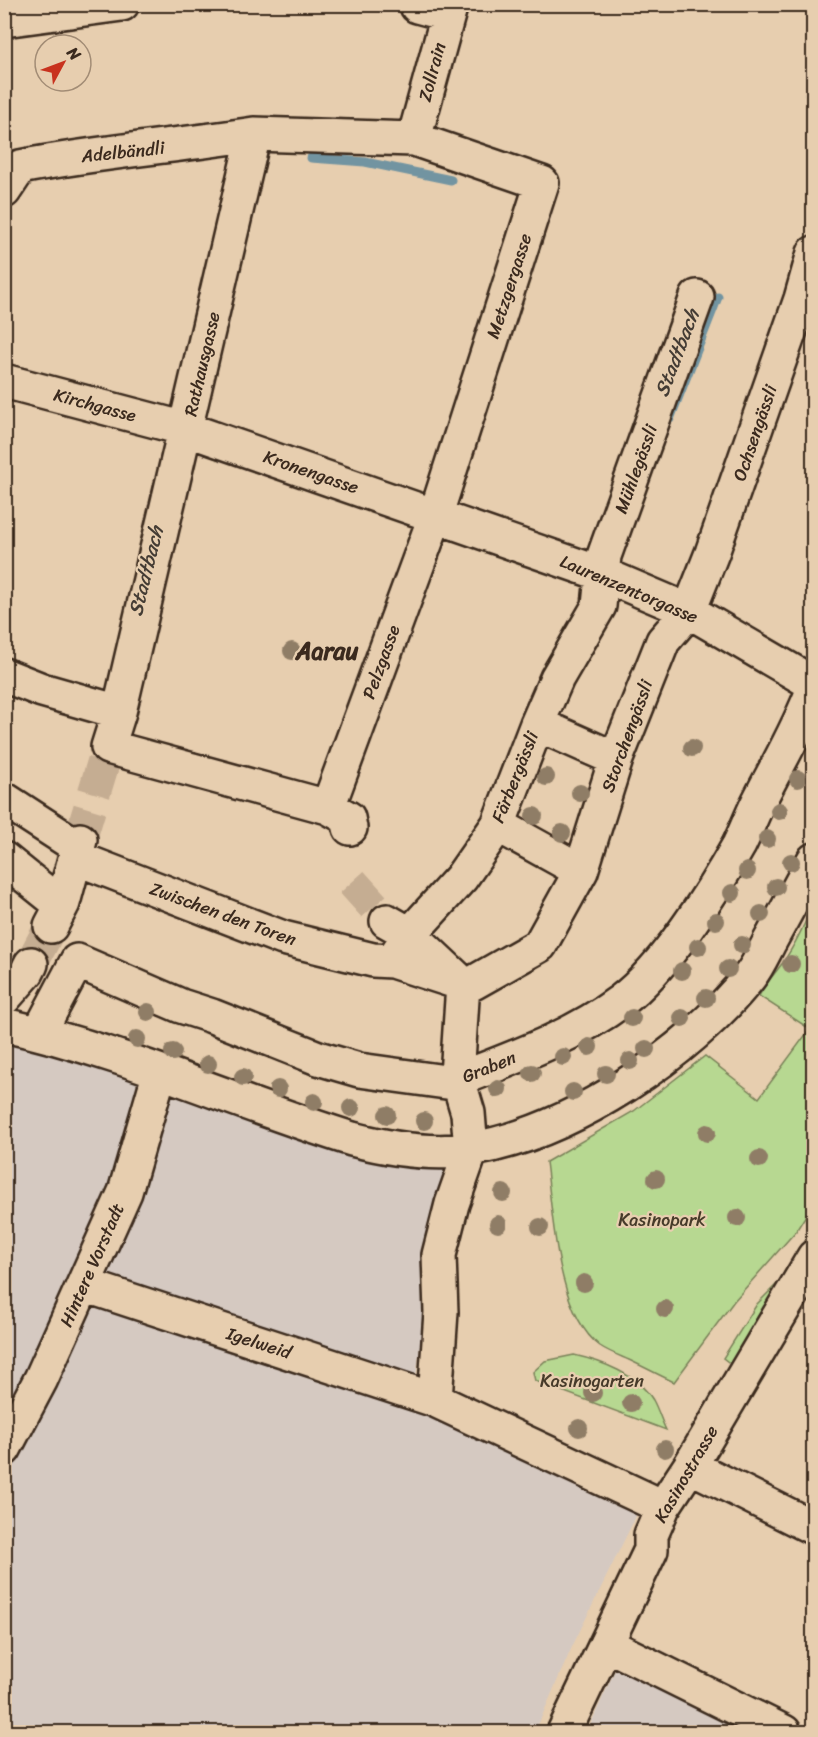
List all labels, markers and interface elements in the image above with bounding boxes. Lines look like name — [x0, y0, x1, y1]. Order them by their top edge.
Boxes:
north arrow — [33, 33, 93, 93]
street label: Zollrain — [409, 38, 455, 105]
text: N — [59, 39, 89, 68]
street label: Adelbändli — [79, 132, 167, 172]
street label: Metzgergasse — [477, 229, 541, 343]
water label: Stadtbach — [644, 303, 710, 402]
street label: Rathausgasse — [174, 309, 230, 419]
street label: Kirchgasse — [50, 379, 140, 431]
street label: Ochsengässli — [724, 379, 787, 486]
street label: Mühlegässli — [605, 419, 667, 518]
street label: Kronengasse — [259, 441, 363, 503]
water label: Stadtbach — [118, 521, 174, 620]
street label: Laurenzentorgasse — [555, 545, 703, 633]
street label: Pelzgasse — [353, 620, 409, 704]
district label: Aarau — [295, 630, 358, 672]
street label: Storchengässli — [592, 674, 663, 797]
street label: Färbergässli — [482, 725, 548, 828]
street label: Zwischen den Toren — [145, 873, 301, 955]
street label: Graben — [457, 1042, 521, 1092]
street label: Hintere Vorstadt — [50, 1198, 134, 1332]
park label: Kasinopark — [618, 1204, 706, 1236]
street label: Igelweid — [221, 1317, 297, 1369]
park label: Kasinogarten — [540, 1365, 644, 1397]
street label: Kasinostrasse — [645, 1419, 727, 1529]

